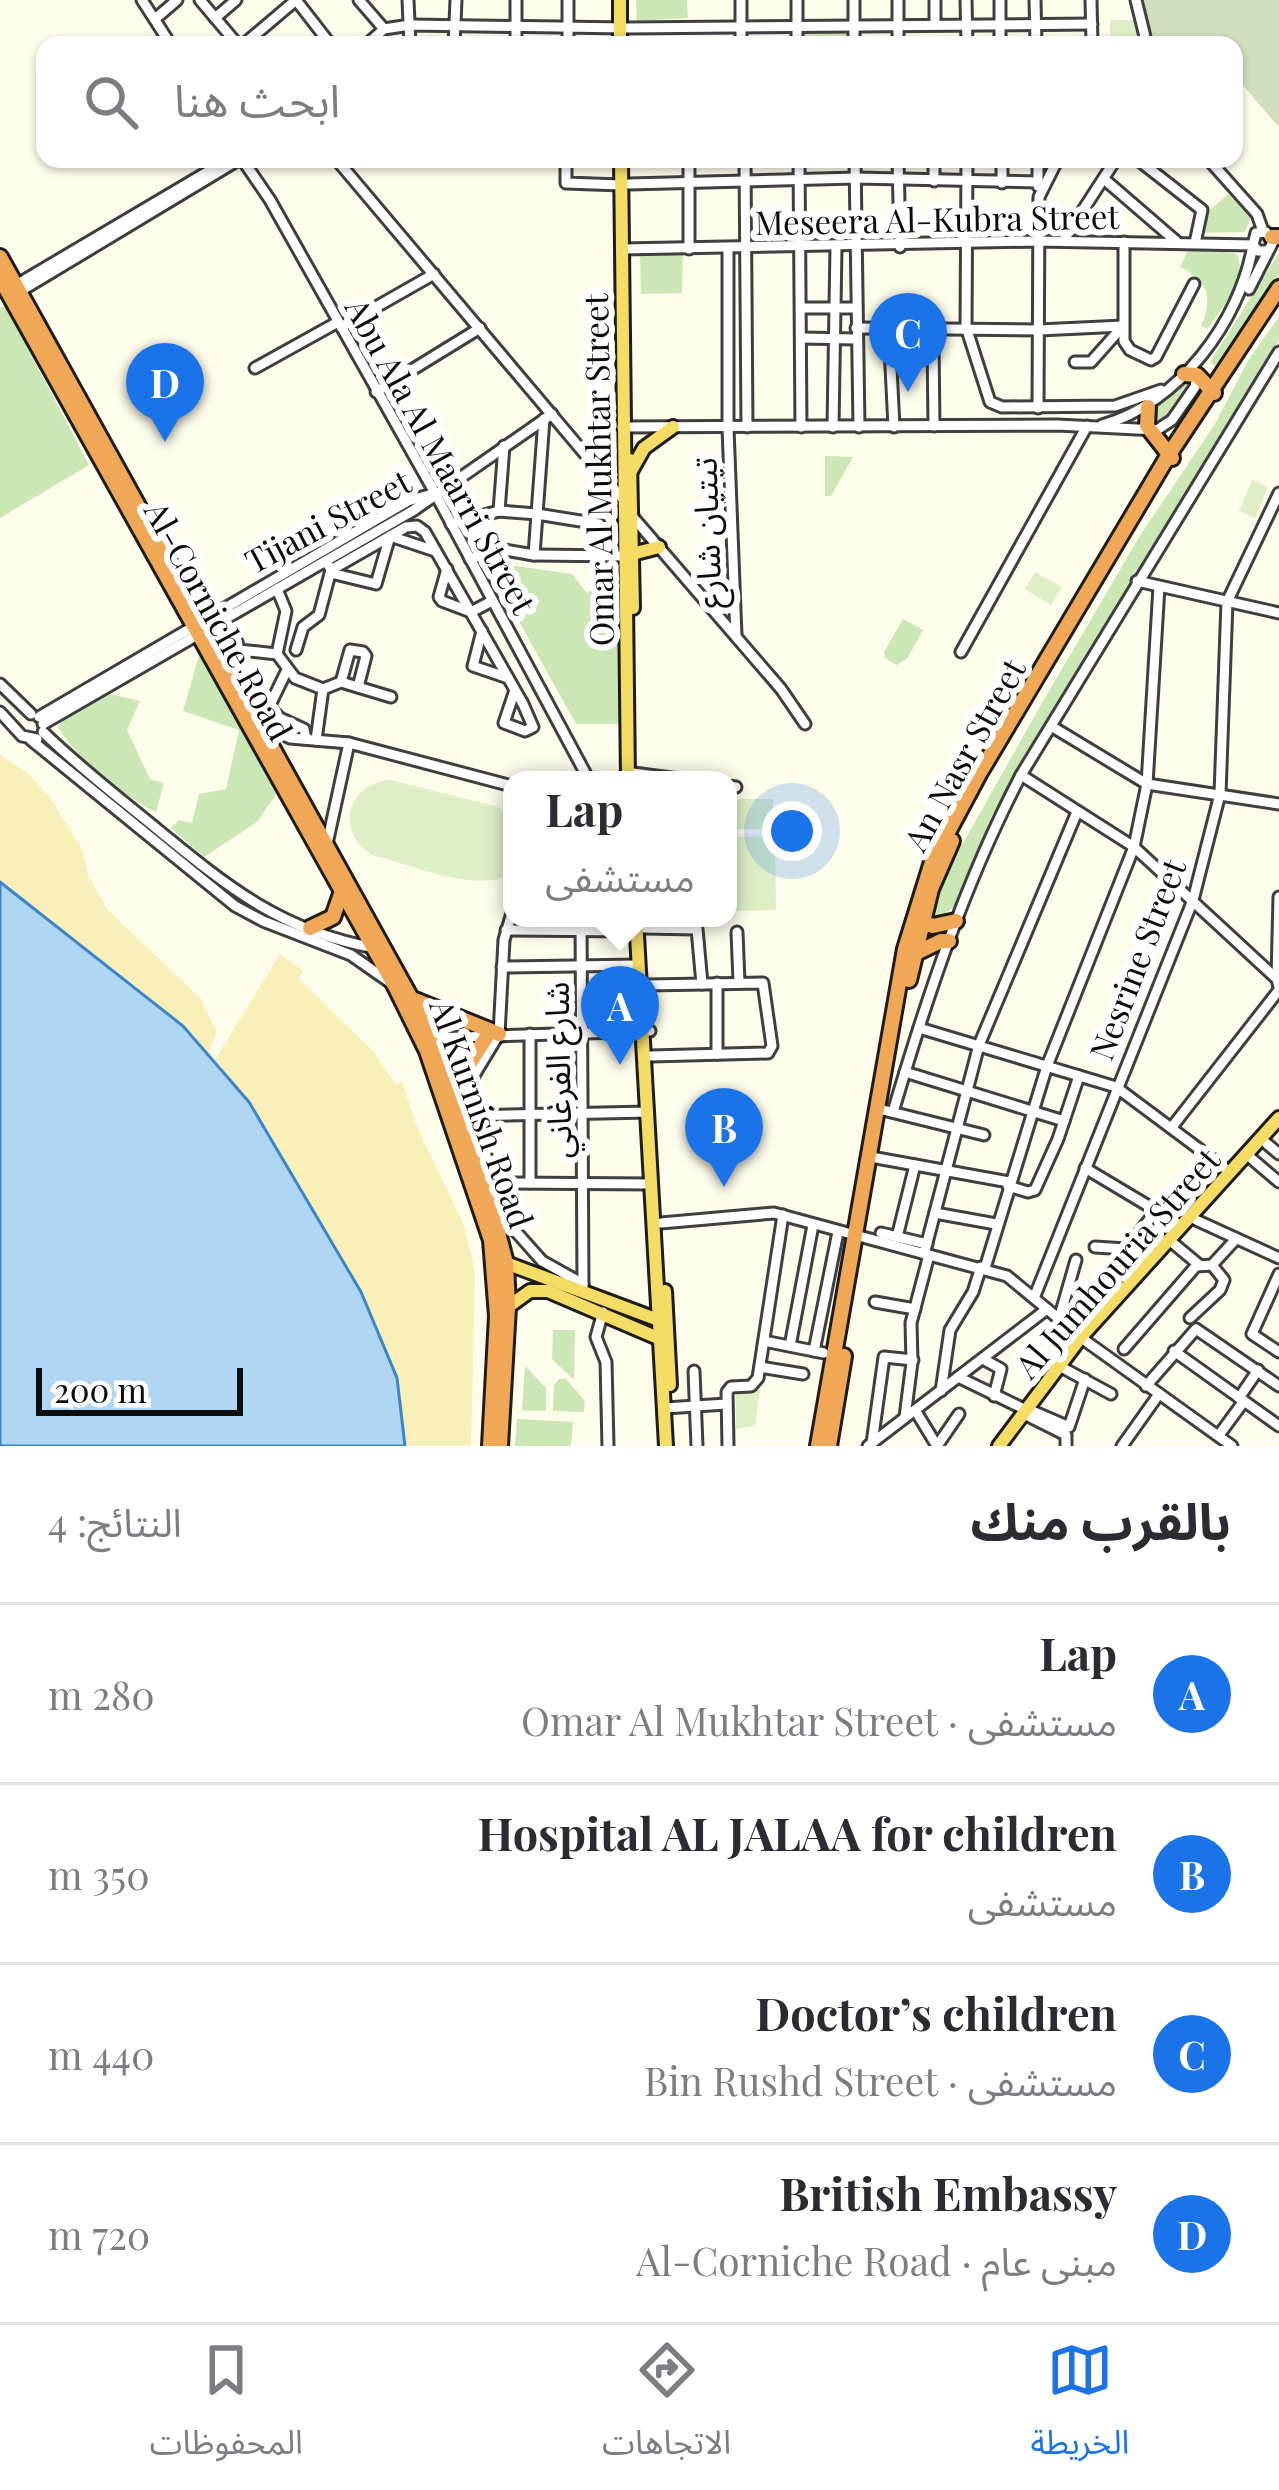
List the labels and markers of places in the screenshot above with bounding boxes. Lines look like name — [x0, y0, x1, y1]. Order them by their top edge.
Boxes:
pin: C — [869, 293, 947, 392]
pin: D — [126, 343, 204, 442]
pin: A — [581, 966, 659, 1065]
pin: B — [685, 1088, 763, 1187]

